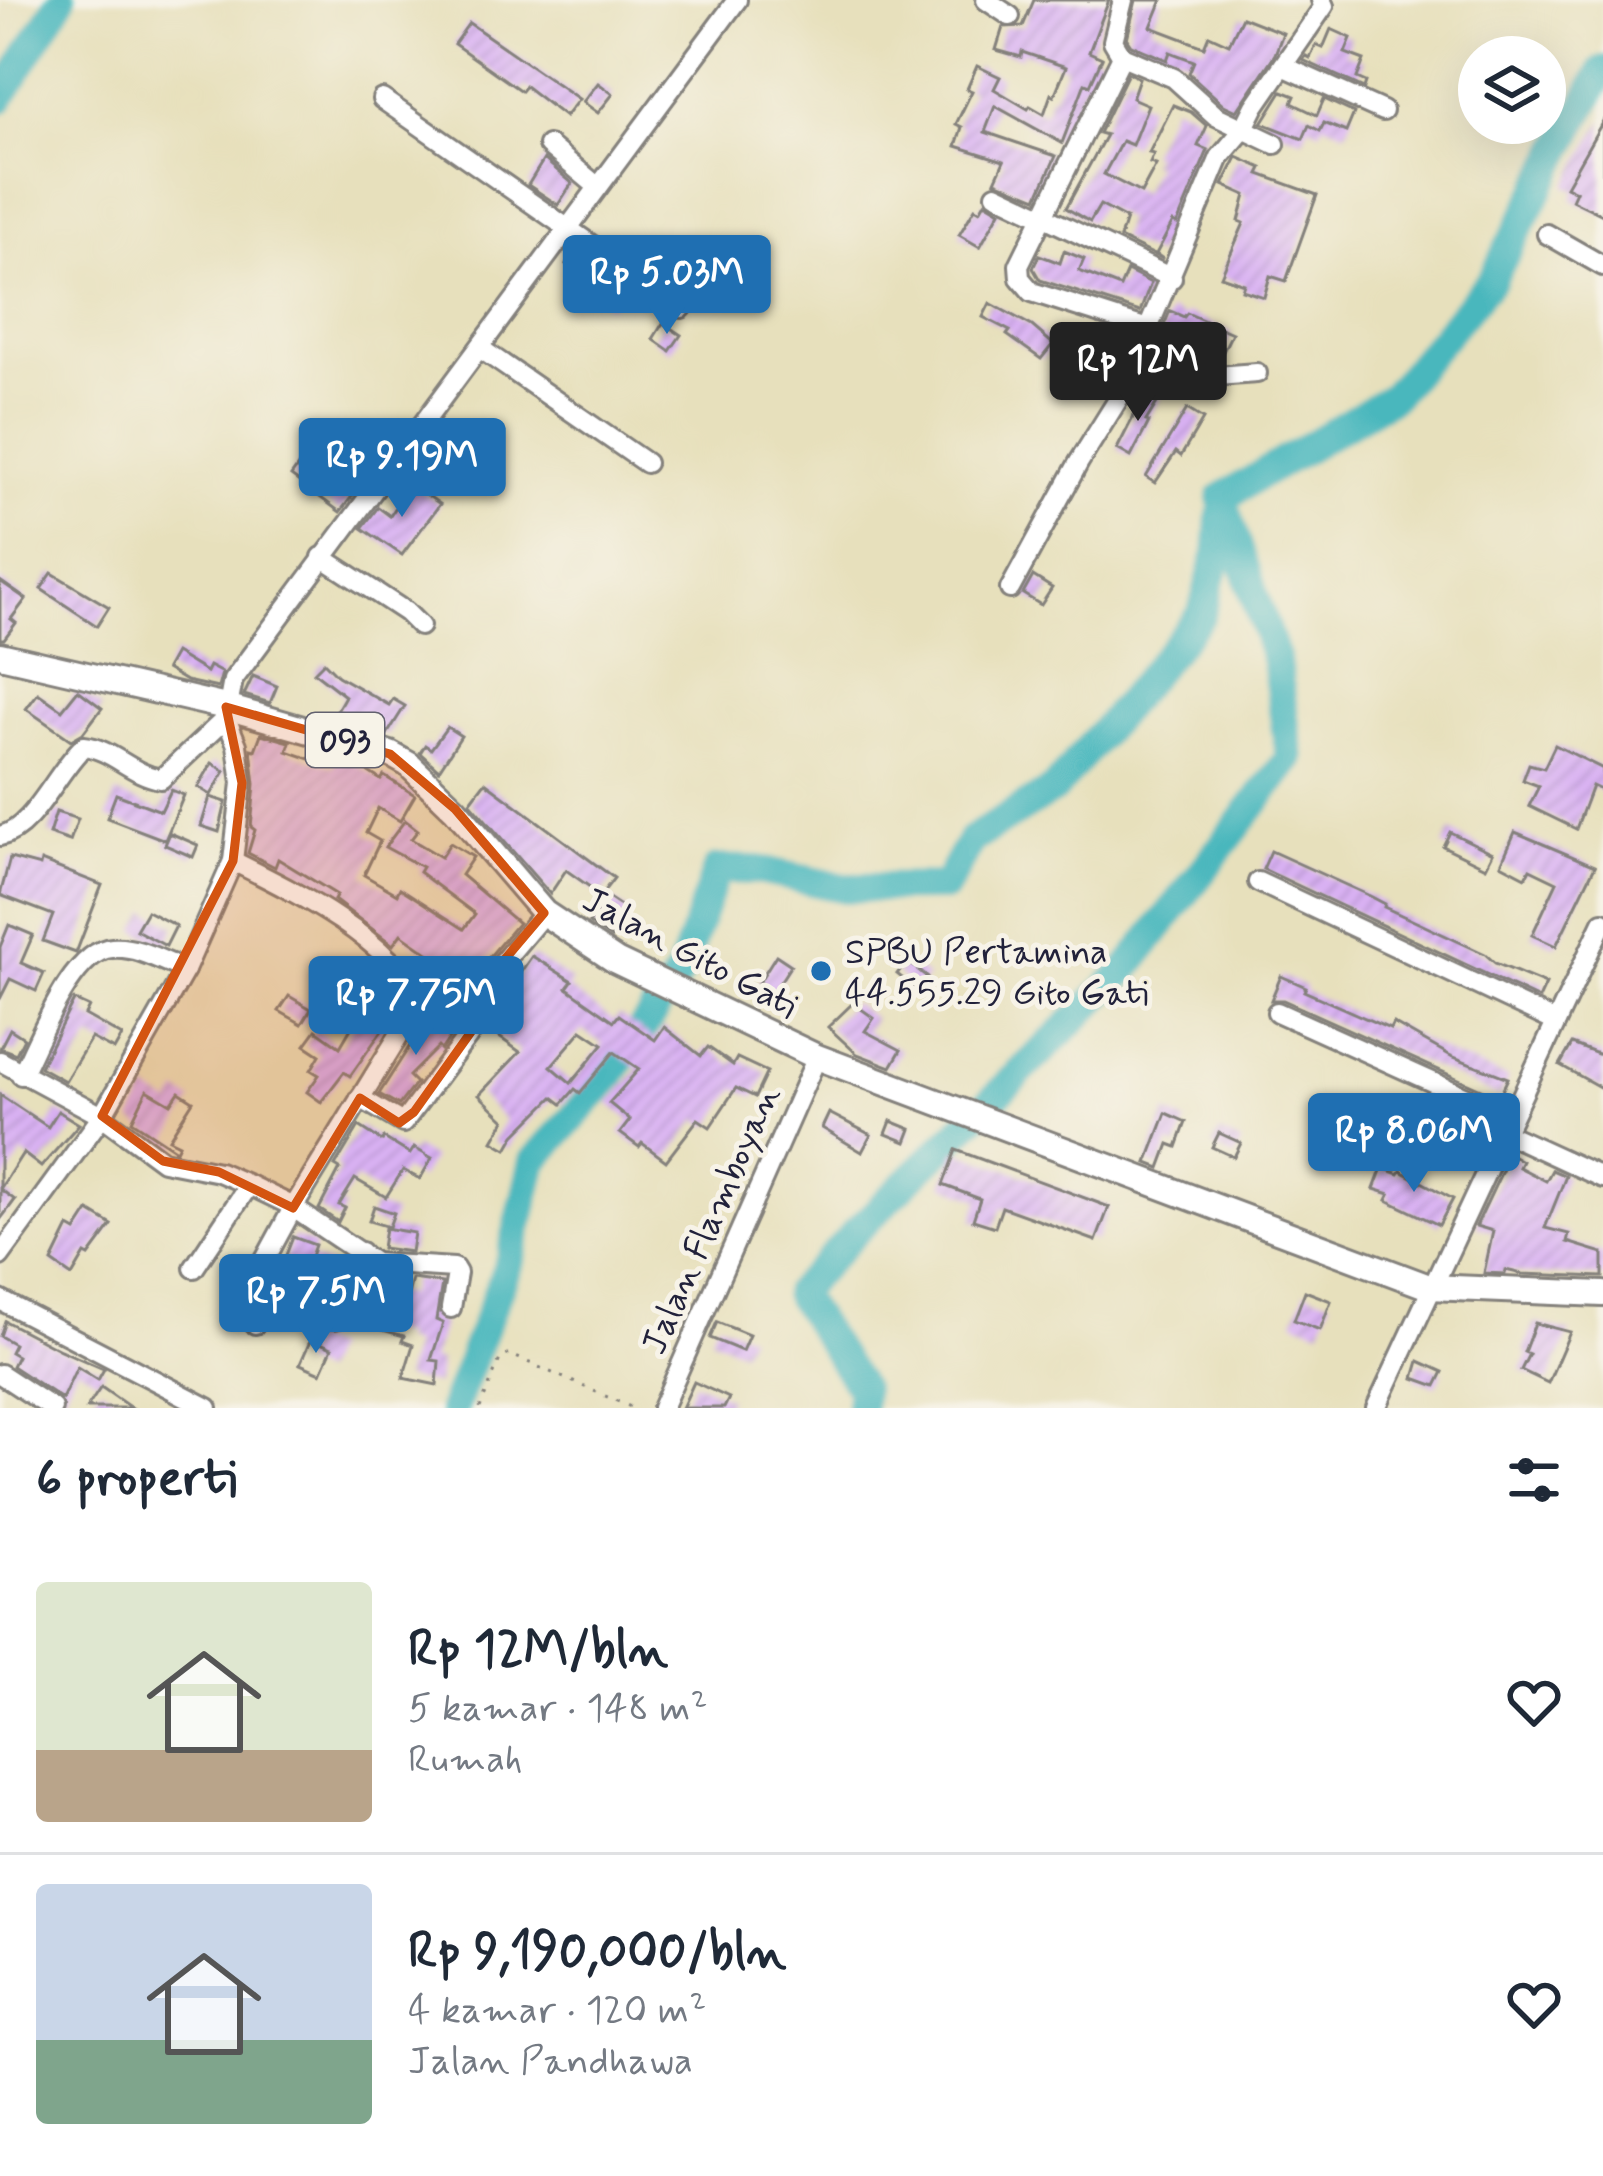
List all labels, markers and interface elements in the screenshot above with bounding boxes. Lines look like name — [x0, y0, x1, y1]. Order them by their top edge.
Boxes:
map controls — [1458, 36, 1566, 144]
button: layers — [1458, 36, 1566, 144]
pin: Rp 5.03M — [543, 235, 791, 337]
text: Rp 5.03M — [590, 248, 744, 299]
pin: Rp 12M — [1040, 322, 1236, 424]
text: Rp 12M — [1077, 335, 1199, 386]
pin: Rp 9.19M — [278, 418, 526, 520]
text: Rp 9.19M — [326, 431, 478, 482]
road number: 093 — [306, 713, 384, 767]
street label: Jalan Gito Gati — [574, 878, 805, 1031]
place label: SPBU Pertamina 44.555.29 Gito Gati — [845, 930, 1149, 1018]
pin: Rp 7.75M — [292, 956, 540, 1058]
marker: SPBU Pertamina 44.555.29 Gito Gati — [808, 958, 834, 984]
text: Rp 7.75M — [336, 969, 496, 1020]
street label: Jalan Flamboyan — [632, 1079, 792, 1362]
pin: Rp 8.06M — [1290, 1093, 1538, 1195]
text: Rp 8.06M — [1335, 1106, 1493, 1157]
pin: Rp 7.5M — [205, 1254, 427, 1356]
text: Rp 7.5M — [246, 1267, 386, 1318]
text: 6 properti — [36, 1447, 237, 1513]
icon: filters — [1501, 1447, 1567, 1513]
text: Rp 12M/bln — [408, 1618, 668, 1684]
icon: home — [132, 1630, 276, 1774]
icon: heart — [1501, 1669, 1567, 1735]
text: 5 kamar · 148 m² — [408, 1684, 708, 1735]
text: Rumah — [408, 1735, 523, 1786]
text: Rp 9,190,000/bln — [408, 1920, 786, 1986]
icon: home — [132, 1932, 276, 2076]
icon: heart — [1501, 1971, 1567, 2037]
text: 4 kamar · 120 m² — [408, 1986, 706, 2037]
text: Jalan Pandhawa — [408, 2037, 693, 2088]

